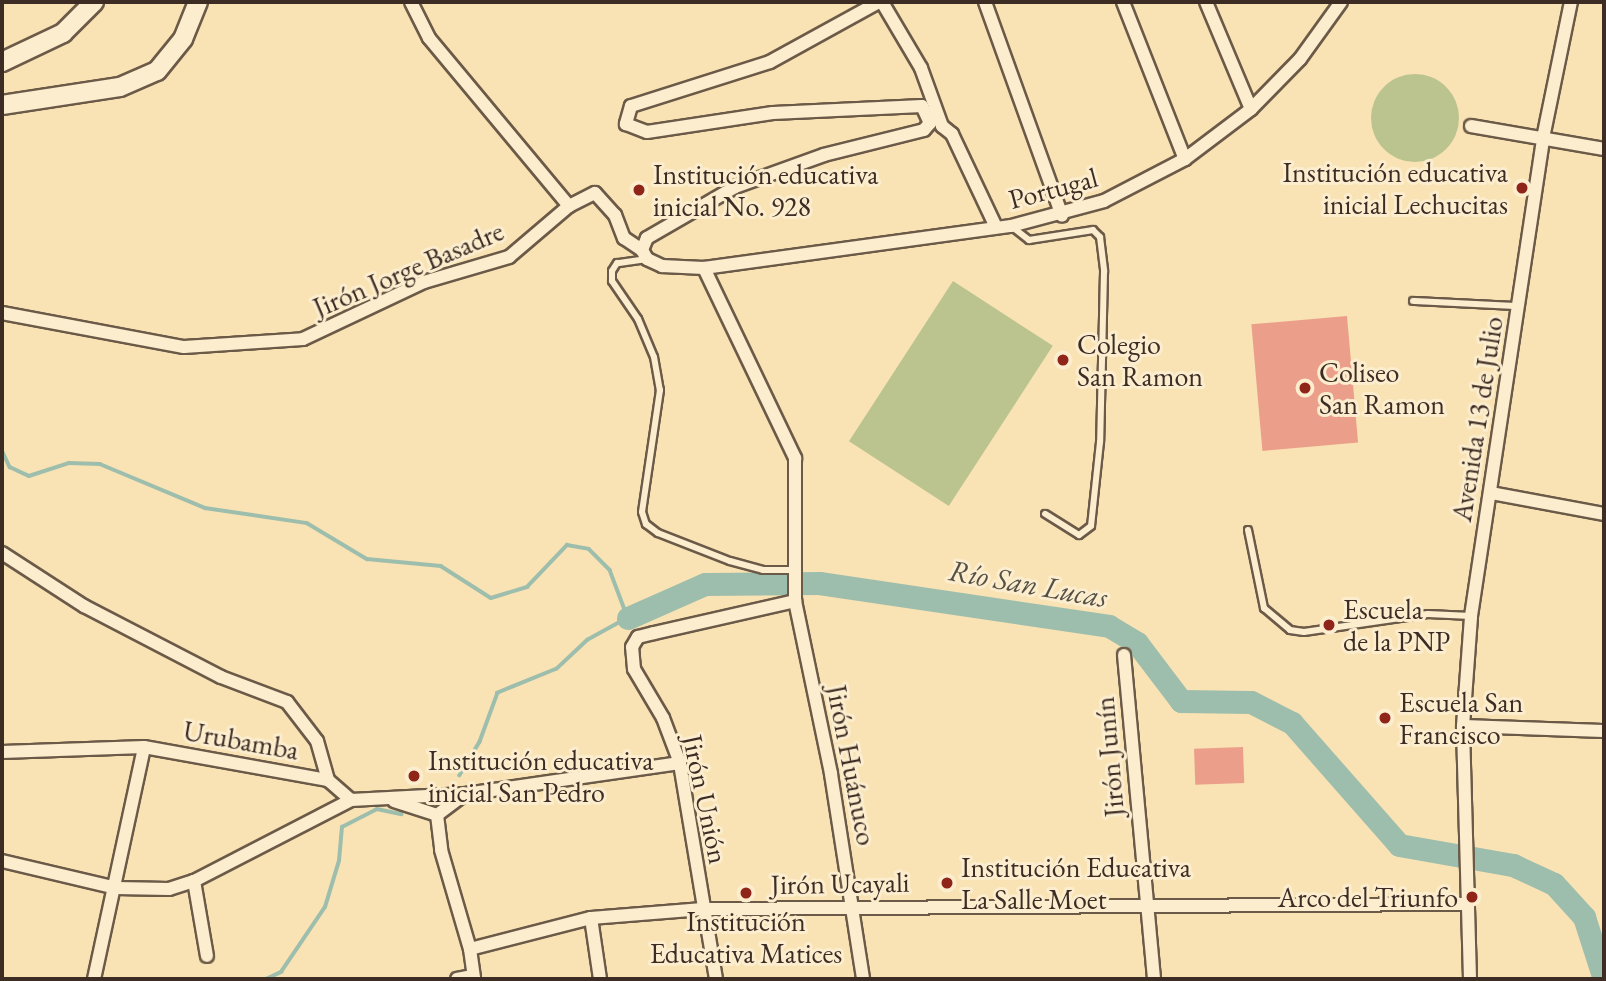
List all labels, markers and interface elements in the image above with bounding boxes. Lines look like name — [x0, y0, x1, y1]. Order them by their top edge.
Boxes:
place label: Institución educativa inicial Lechucitas — [1283, 155, 1508, 221]
place label: Institución educativa inicial No. 928 — [653, 157, 878, 223]
street label: Portugal — [1005, 160, 1101, 216]
marker: Institución educativa inicial Lechucitas — [1514, 180, 1530, 196]
marker: Institución educativa inicial No. 928 — [631, 182, 647, 198]
street label: Jirón Jorge Basadre — [308, 214, 508, 324]
street label: Avenida 13 de Julio — [1444, 314, 1510, 524]
place label: Colegio San Ramon — [1077, 327, 1203, 393]
marker: Colegio San Ramon — [1055, 352, 1071, 368]
place label: Coliseo San Ramon — [1319, 355, 1445, 421]
marker: Coliseo San Ramon — [1297, 380, 1313, 396]
water label: Río San Lucas — [946, 552, 1110, 616]
place label: Escuela de la PNP — [1343, 592, 1450, 658]
marker: Escuela de la PNP — [1321, 617, 1337, 633]
street label: Jirón Huánuco — [820, 682, 884, 848]
place label: Escuela San Francisco — [1399, 685, 1523, 751]
street label: Jirón Junín — [1087, 695, 1131, 819]
marker: Escuela San Francisco — [1377, 710, 1393, 726]
street label: Urubamba — [181, 713, 301, 767]
street label: Jirón Unión — [676, 731, 736, 867]
place label: Institución educativa inicial San Pedro — [428, 743, 653, 809]
marker: Institución educativa inicial San Pedro — [406, 768, 422, 784]
place label: Institución Educativa La Salle Moet — [961, 850, 1191, 916]
street label: Jirón Ucayali — [770, 865, 910, 901]
marker: Institución Educativa La Salle Moet — [939, 875, 955, 891]
place label: Arco del Triunfo — [1278, 880, 1458, 914]
marker: Institución Educativa Matices — [738, 885, 754, 901]
marker: Arco del Triunfo — [1464, 889, 1480, 905]
place label: Institución Educativa Matices — [650, 904, 842, 970]

